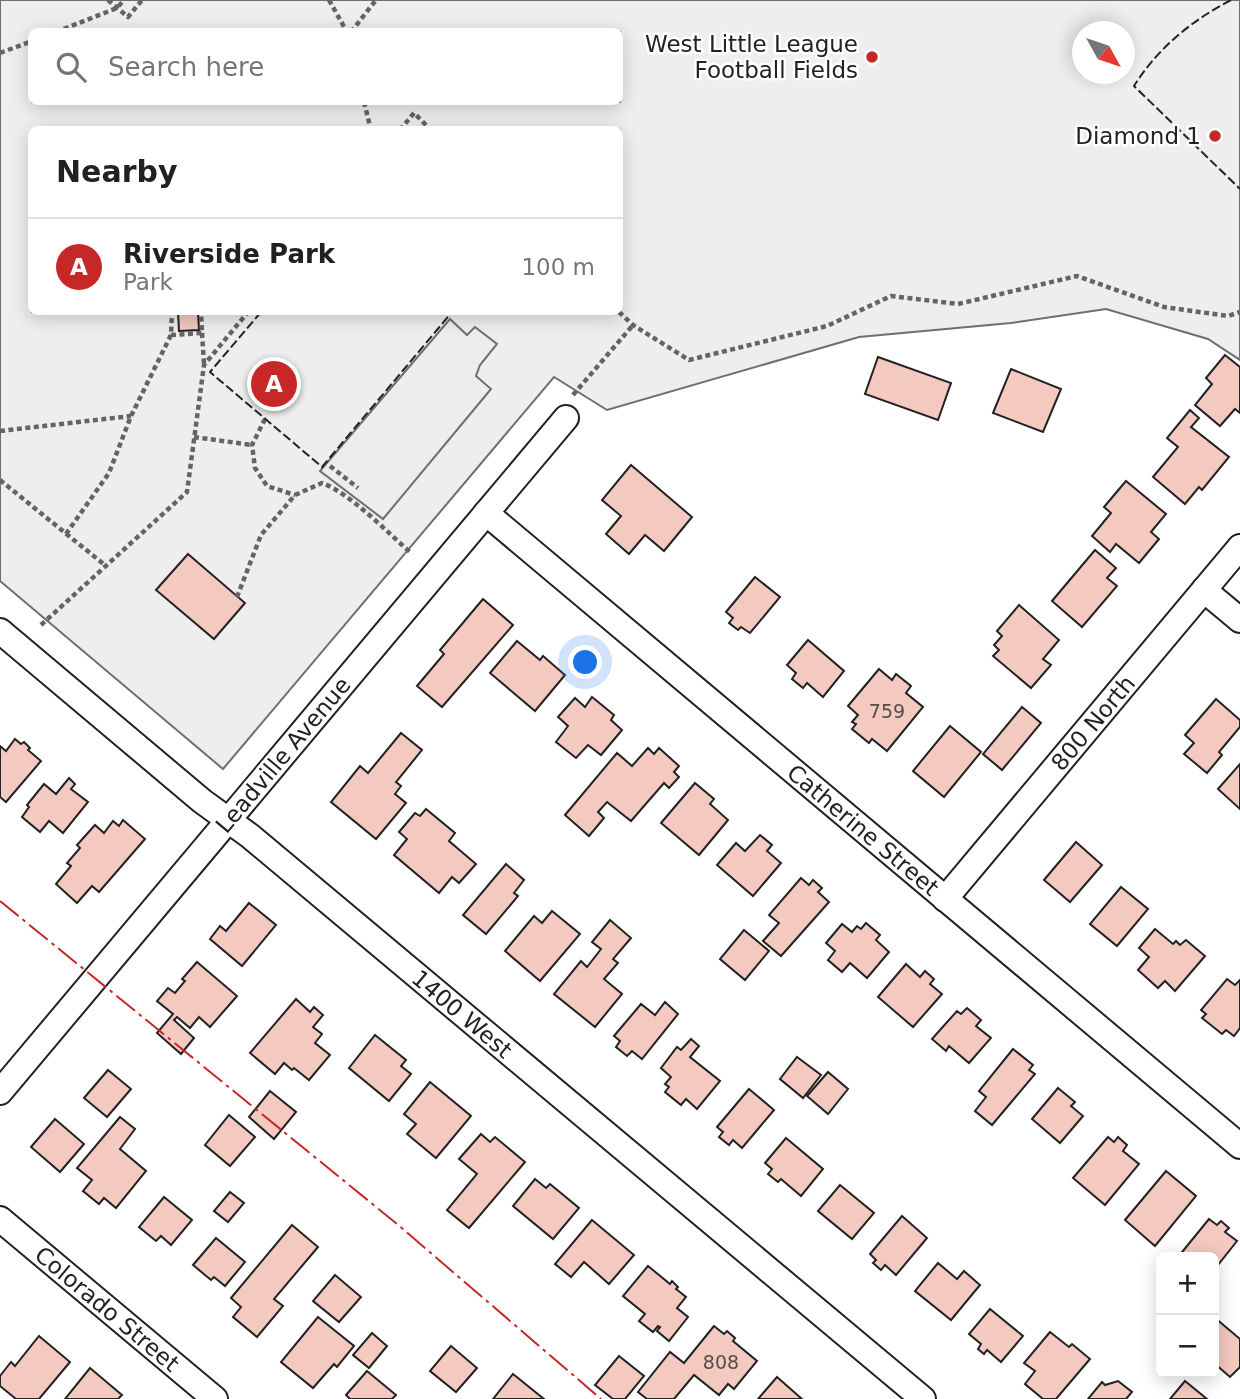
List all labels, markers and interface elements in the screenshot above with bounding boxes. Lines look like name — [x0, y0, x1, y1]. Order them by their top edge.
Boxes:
north arrow — [1072, 21, 1135, 84]
search box — [28, 28, 623, 105]
place label: West Little League Football Fields — [645, 31, 858, 83]
icon: search — [52, 48, 90, 86]
marker: West Little League Football Fields — [864, 49, 880, 65]
text: Search here — [108, 52, 264, 82]
place label: Diamond 1 — [1075, 123, 1201, 149]
marker: Diamond 1 — [1207, 128, 1223, 144]
text: Nearby — [56, 154, 178, 189]
text: Riverside Park — [123, 239, 335, 269]
text: A — [70, 254, 88, 280]
text: 100 m — [521, 254, 595, 280]
text: Park — [123, 269, 173, 295]
pin: A — [251, 358, 297, 410]
your location — [568, 645, 602, 679]
street label: 800 North — [1046, 670, 1140, 776]
street label: Leadville Avenue — [210, 672, 356, 838]
house number: 759 — [869, 700, 905, 722]
street label: Catherine Street — [782, 759, 944, 901]
street label: 1400 West — [407, 965, 517, 1063]
street label: Colorado Street — [30, 1241, 184, 1377]
map controls — [1156, 1252, 1219, 1378]
button: + — [1156, 1252, 1219, 1315]
button: − — [1156, 1315, 1219, 1378]
house number: 808 — [703, 1351, 739, 1373]

